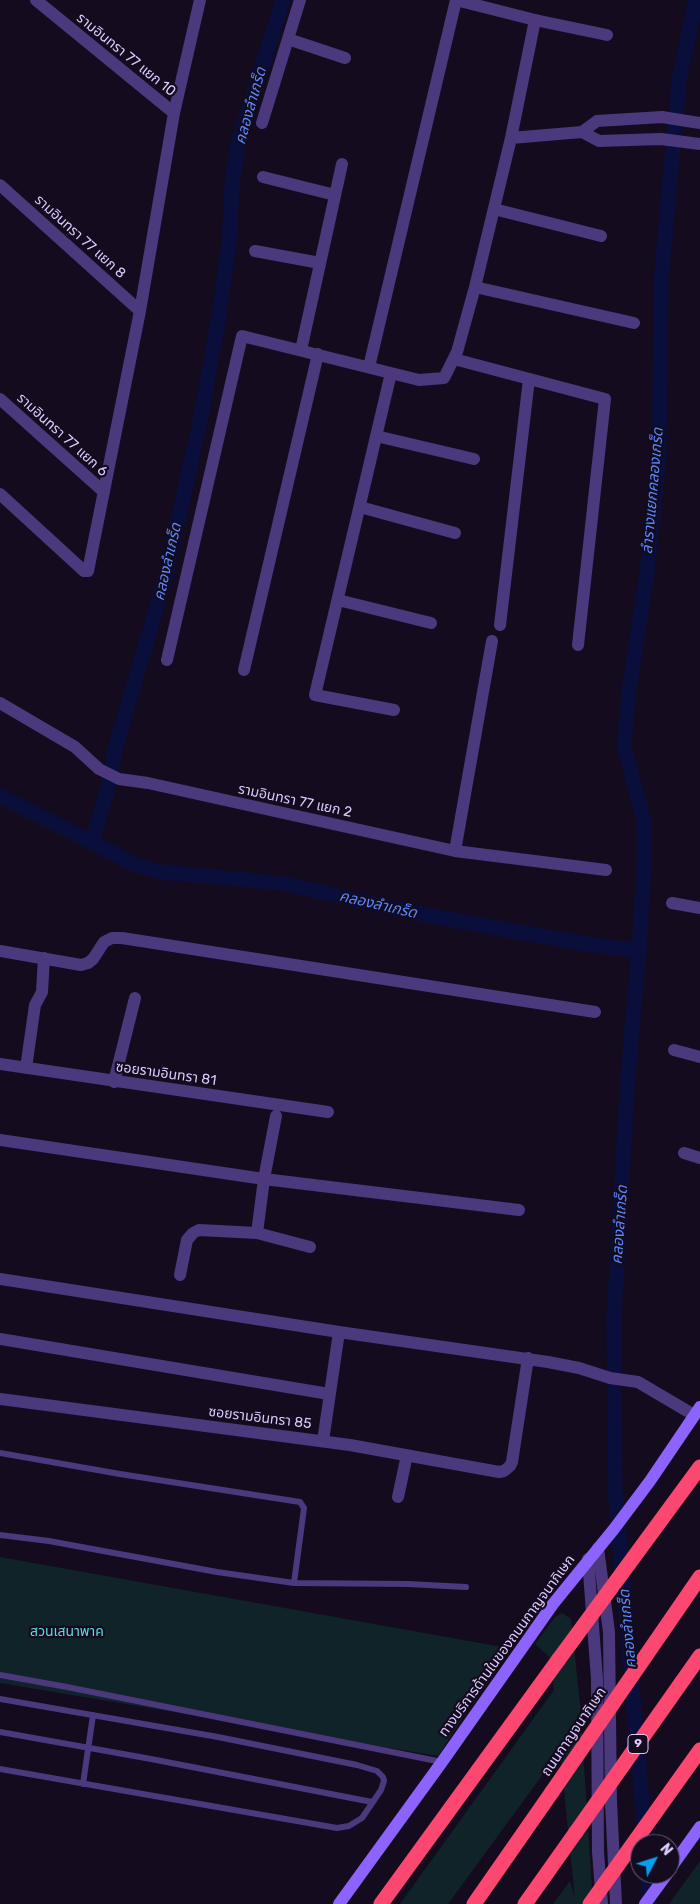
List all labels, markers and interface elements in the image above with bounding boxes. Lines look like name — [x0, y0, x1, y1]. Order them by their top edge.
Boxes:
street label: รามอินทรา 77 แยก 10 — [73, 10, 179, 100]
water label: คลองลำเกร็ด — [231, 66, 271, 146]
street label: รามอินทรา 77 แยก 8 — [31, 192, 129, 282]
street label: รามอินทรา 77 แยก 6 — [13, 390, 111, 480]
water label: ลำรางแยกคลองเกร็ด — [639, 427, 667, 555]
water label: คลองลำเกร็ด — [150, 521, 186, 603]
street label: รามอินทรา 77 แยก 2 — [237, 781, 353, 821]
water label: คลองลำเกร็ด — [337, 887, 419, 923]
street label: ซอยรามอินทรา 81 — [115, 1059, 217, 1089]
water label: คลองลำเกร็ด — [608, 1185, 632, 1265]
street label: ซอยรามอินทรา 85 — [208, 1403, 312, 1433]
street label: ทางบริการด้านในของถนนกาญจนาภิเษก — [435, 1552, 579, 1740]
water label: คลองลำเกร็ด — [616, 1589, 640, 1669]
park label: สวนเสนาพาค — [30, 1624, 104, 1640]
street label: ถนนกาญจนาภิเษก — [538, 1684, 610, 1780]
road number: 9 — [628, 1735, 648, 1754]
north arrow — [630, 1834, 680, 1884]
text: N — [656, 1840, 676, 1859]

